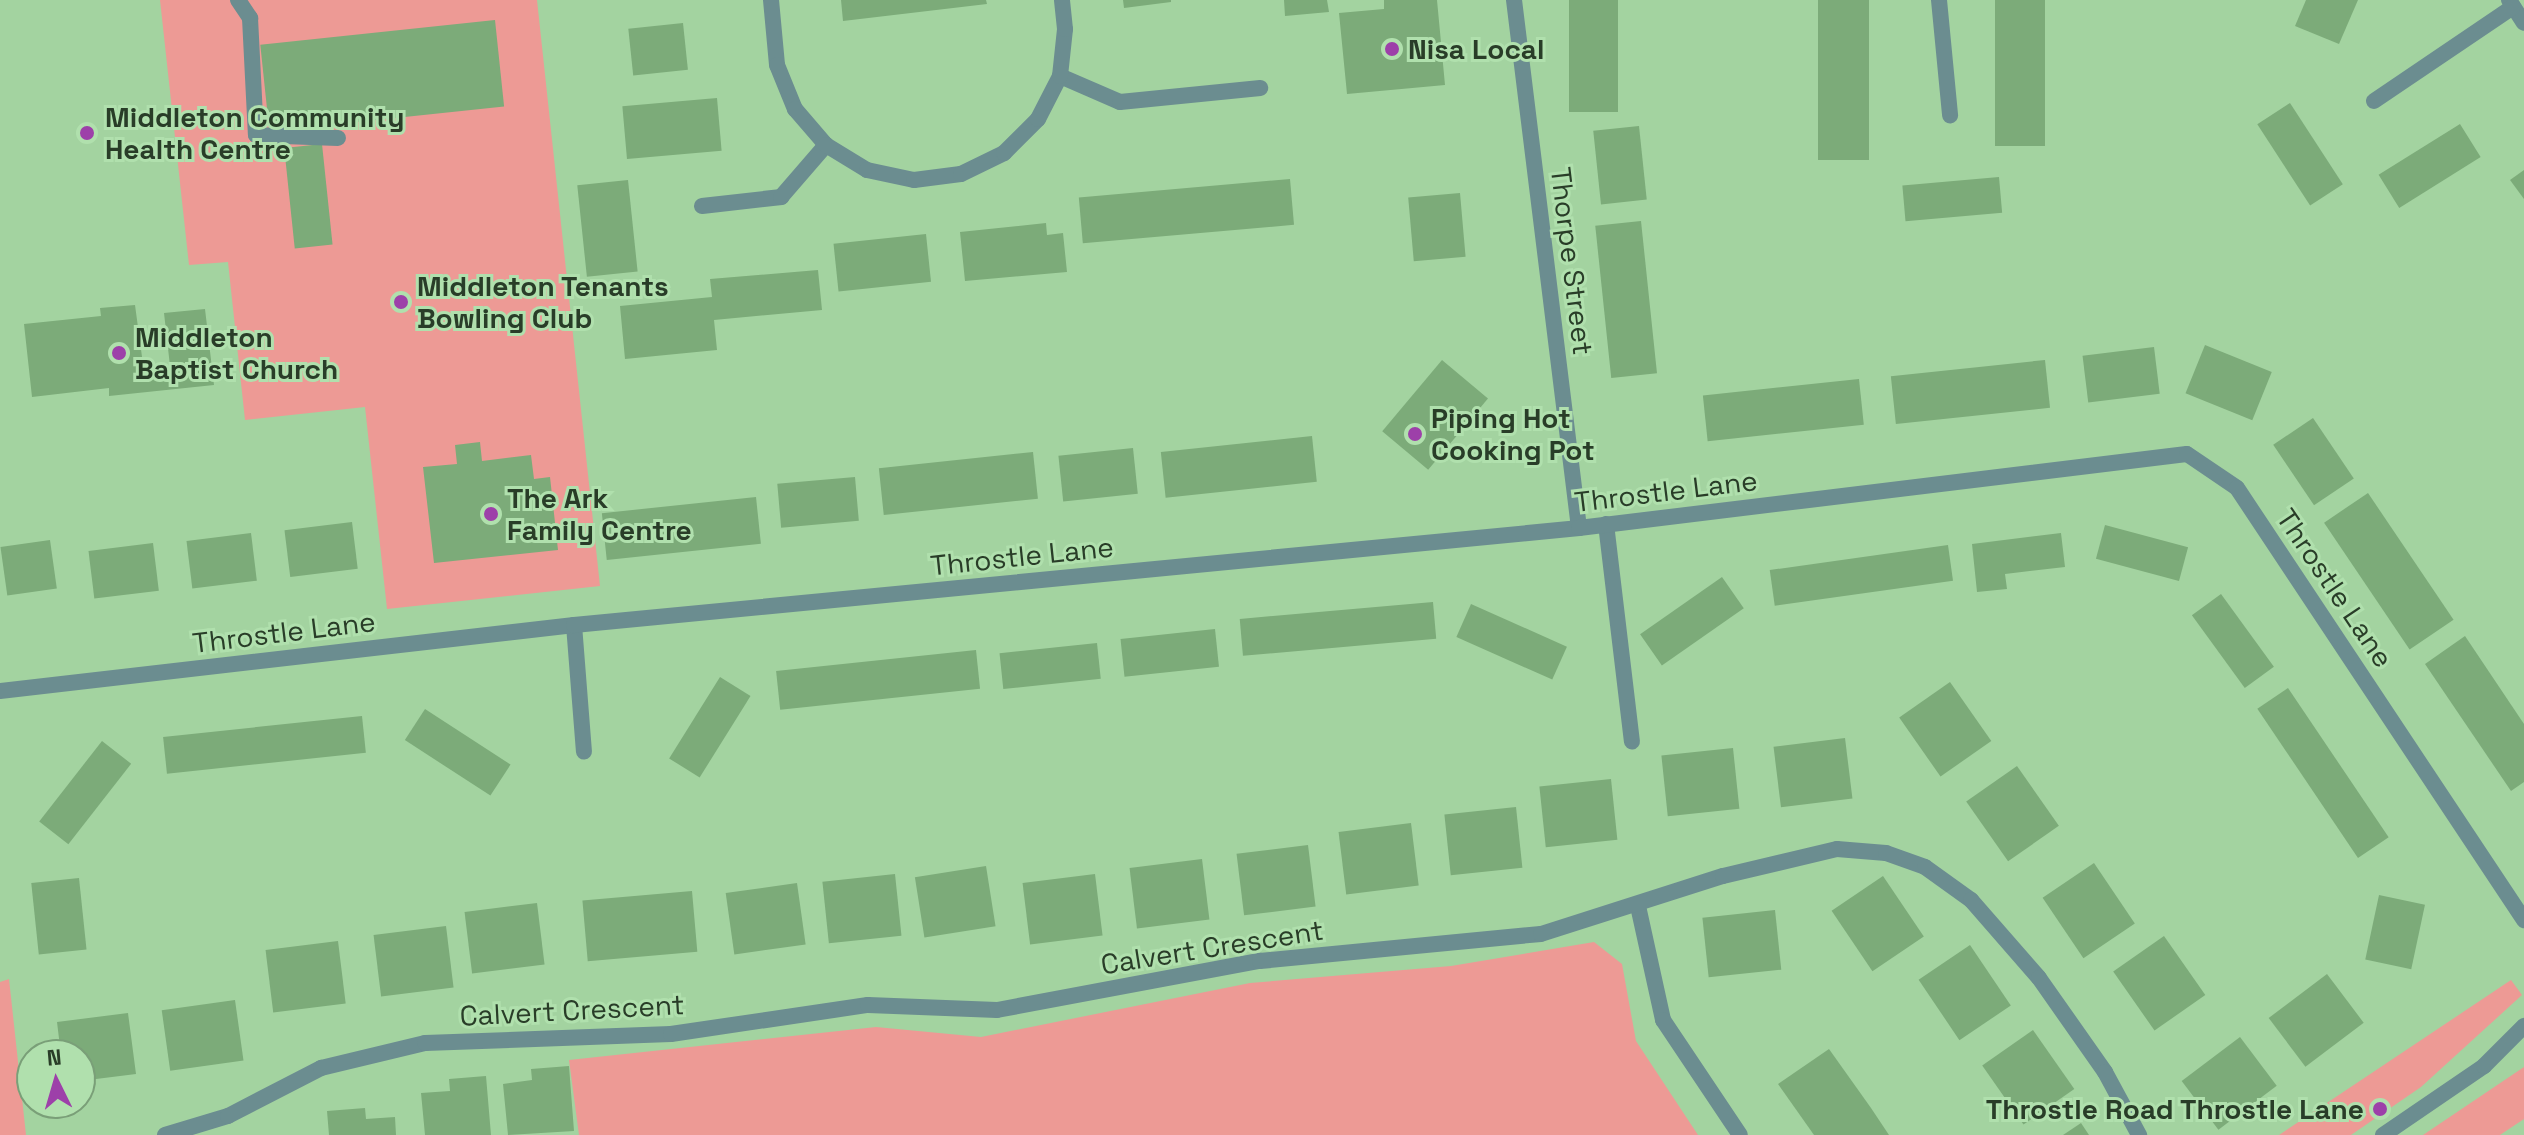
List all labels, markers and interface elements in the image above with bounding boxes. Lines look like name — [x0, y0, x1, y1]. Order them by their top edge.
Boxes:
place label: Nisa Local — [1408, 32, 1544, 66]
marker: Nisa Local — [1383, 40, 1401, 58]
place label: Middleton Community Health Centre — [105, 100, 405, 166]
marker: Middleton Community Health Centre — [76, 122, 98, 144]
street label: Thorpe Street — [1544, 165, 1600, 357]
place label: Middleton Tenants Bowling Club — [417, 269, 670, 335]
marker: Middleton Tenants Bowling Club — [392, 293, 410, 311]
place label: Middleton Baptist Church — [135, 320, 338, 386]
marker: Middleton Baptist Church — [110, 344, 128, 362]
place label: Piping Hot Cooking Pot — [1431, 401, 1595, 467]
marker: Piping Hot Cooking Pot — [1406, 425, 1424, 443]
street label: Throstle Lane — [1573, 463, 1759, 519]
place label: The Ark Family Centre — [507, 481, 692, 547]
street label: Throstle Lane — [2270, 502, 2400, 674]
marker: The Ark Family Centre — [482, 505, 500, 523]
street label: Throstle Lane — [929, 530, 1115, 582]
street label: Throstle Lane — [191, 604, 377, 660]
street label: Calvert Crescent — [1098, 913, 1326, 981]
street label: Calvert Crescent — [459, 987, 685, 1033]
north arrow — [16, 1039, 96, 1119]
text: N — [46, 1042, 63, 1072]
place label: Throstle Road Throstle Lane — [1985, 1092, 2364, 1126]
marker: Throstle Road Throstle Lane — [2371, 1100, 2389, 1118]

